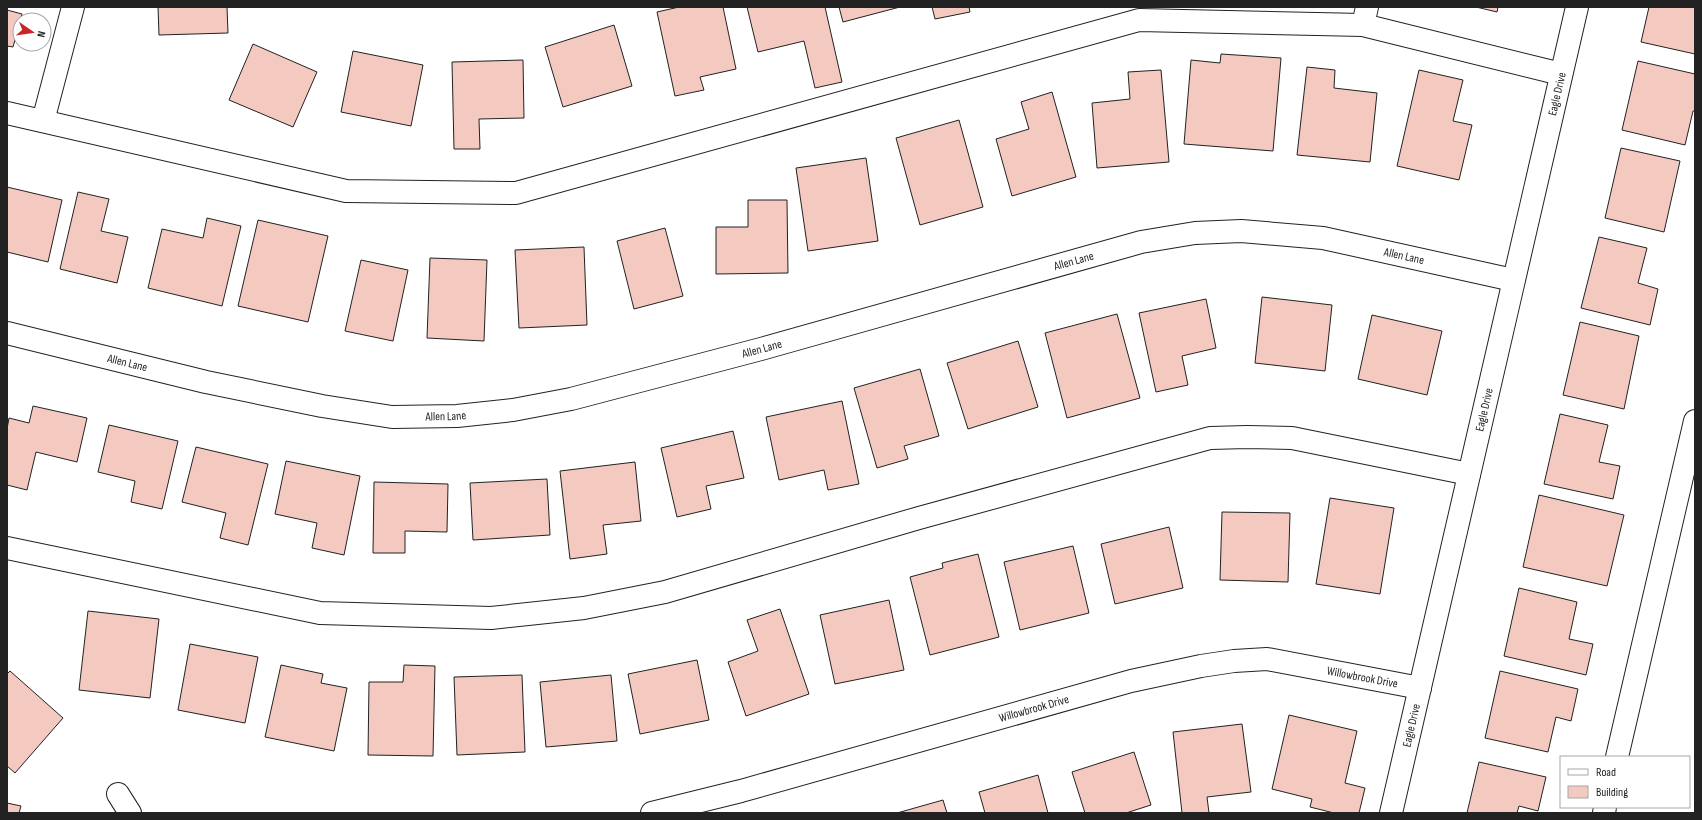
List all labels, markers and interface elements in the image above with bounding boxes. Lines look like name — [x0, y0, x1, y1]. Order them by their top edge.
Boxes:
north arrow — [12, 12, 52, 52]
text: N — [34, 30, 48, 39]
street label: Eagle Drive — [1545, 71, 1570, 117]
street label: Allen Lane — [1382, 244, 1426, 268]
street label: Allen Lane — [1051, 249, 1096, 274]
street label: Allen Lane — [739, 336, 784, 362]
street label: Allen Lane — [105, 351, 149, 375]
street label: Eagle Drive — [1472, 386, 1497, 433]
street label: Allen Lane — [424, 408, 467, 425]
street label: Willowbrook Drive — [1326, 664, 1399, 692]
street label: Willowbrook Drive — [997, 692, 1071, 726]
street label: Eagle Drive — [1399, 702, 1424, 749]
legend — [1560, 756, 1690, 808]
text: Road — [1596, 765, 1616, 780]
text: Building — [1596, 785, 1628, 800]

